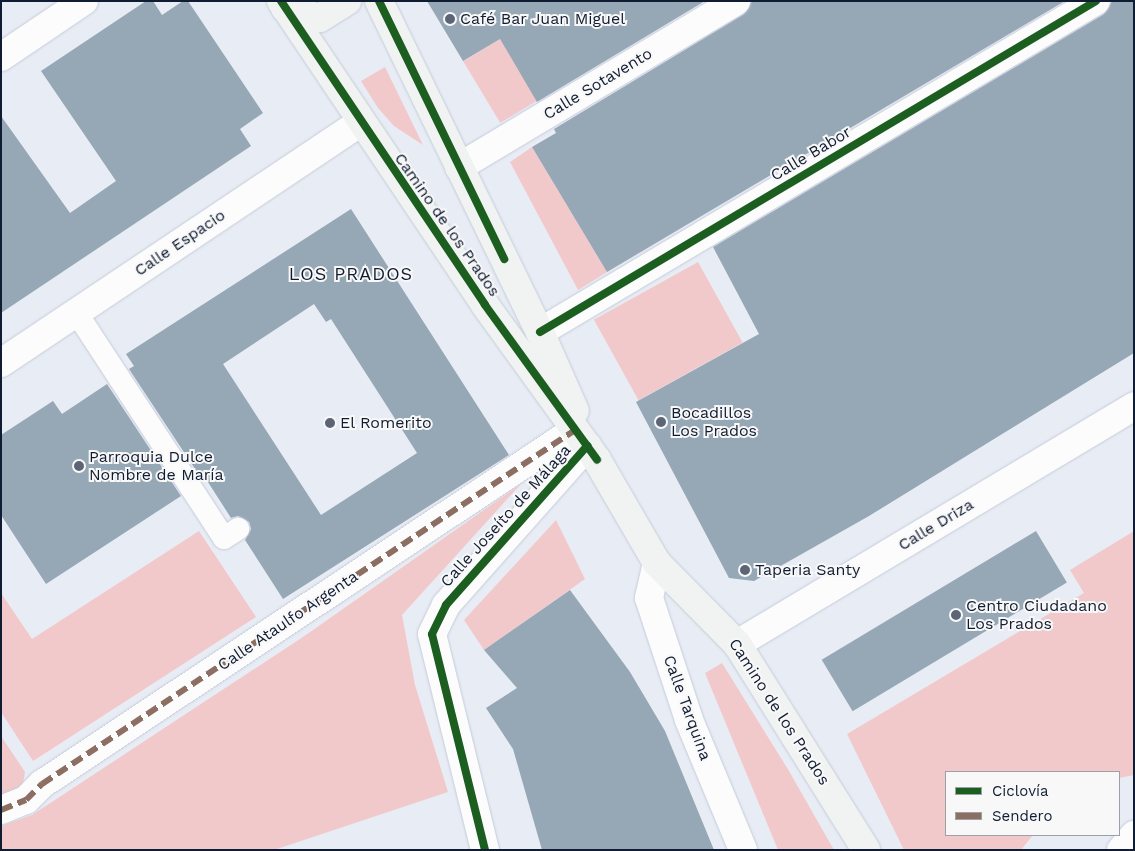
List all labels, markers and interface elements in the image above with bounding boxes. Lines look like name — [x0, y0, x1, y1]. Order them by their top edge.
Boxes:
place label: Café Bar Juan Miguel — [460, 9, 626, 29]
marker: Café Bar Juan Miguel — [444, 13, 456, 25]
street label: Calle Sotavento — [540, 44, 656, 124]
street label: Calle Babor — [767, 123, 855, 185]
street label: Camino de los Prados — [390, 150, 504, 300]
street label: Calle Espacio — [131, 206, 229, 280]
district label: LOS PRADOS — [288, 263, 414, 285]
place label: Bocadillos Los Prados — [671, 403, 757, 441]
place label: El Romerito — [340, 413, 432, 433]
marker: Bocadillos Los Prados — [655, 416, 667, 428]
marker: El Romerito — [324, 417, 336, 429]
street label: Calle Joseíto de Málaga — [437, 441, 575, 591]
place label: Parroquia Dulce Nombre de María — [89, 447, 224, 485]
marker: Parroquia Dulce Nombre de María — [73, 460, 85, 472]
street label: Calle Driza — [895, 495, 977, 555]
place label: Taperia Santy — [755, 560, 861, 580]
marker: Taperia Santy — [739, 564, 751, 576]
street label: Calle Ataulfo Argenta — [214, 567, 362, 675]
place label: Centro Ciudadano Los Prados — [966, 596, 1107, 634]
marker: Centro Ciudadano Los Prados — [950, 609, 962, 621]
street label: Camino de los Prados — [724, 635, 834, 789]
street label: Calle Tarquina — [659, 653, 715, 763]
legend — [945, 771, 1120, 836]
text: Ciclovía — [992, 782, 1049, 800]
text: Sendero — [992, 807, 1053, 825]

